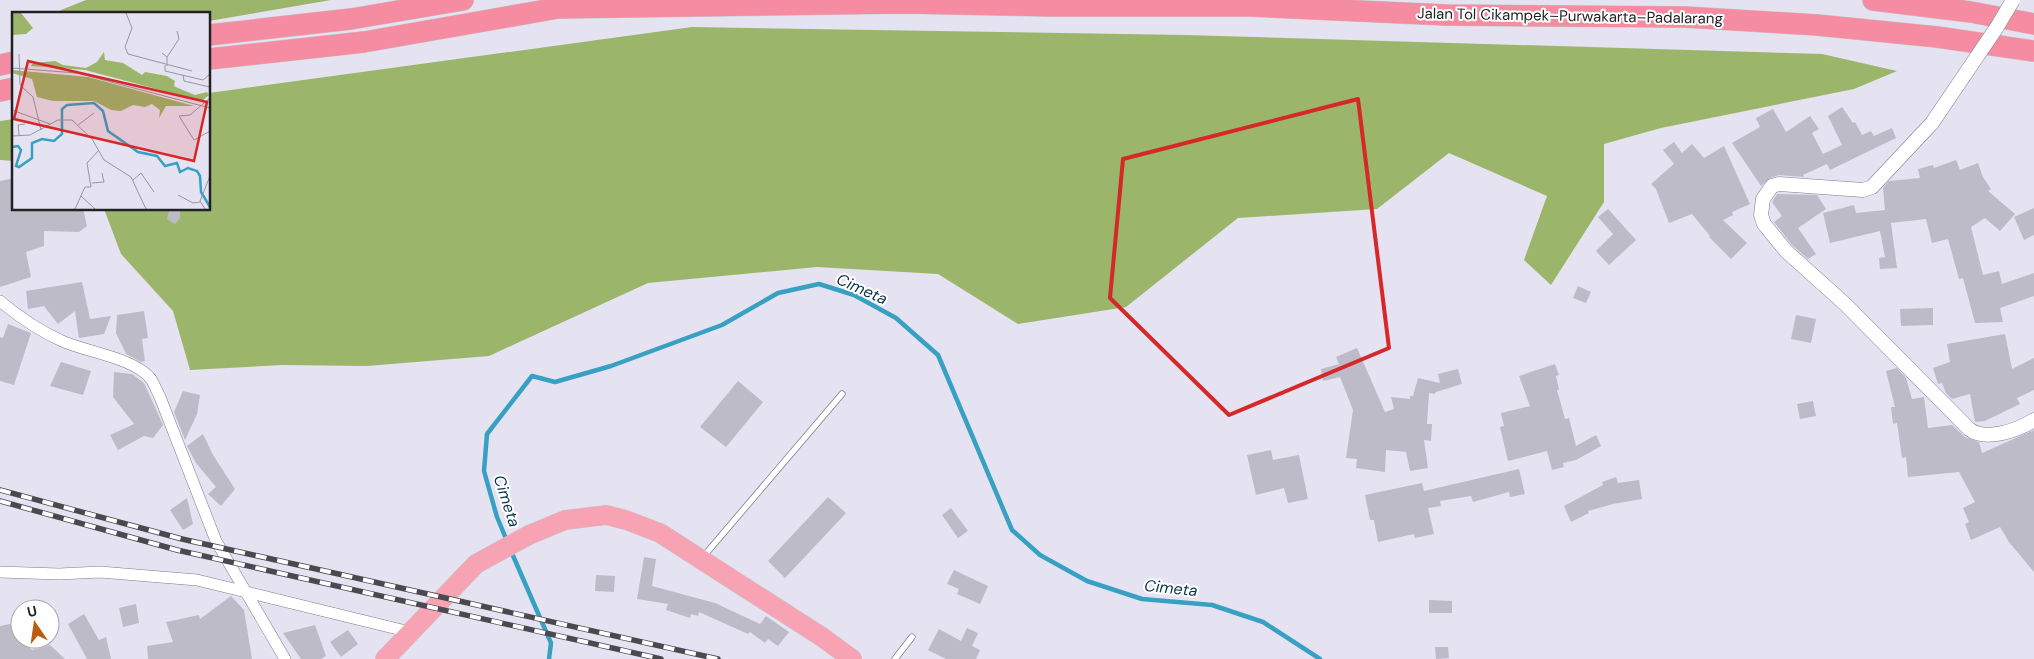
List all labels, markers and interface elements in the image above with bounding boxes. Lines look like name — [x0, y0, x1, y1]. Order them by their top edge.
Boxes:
street label: Jalan Tol Cikampek–Purwakarta–Padalarang — [1417, 3, 1723, 29]
inset map — [12, 12, 210, 210]
water label: Cimeta — [833, 269, 891, 310]
water label: Cimeta — [489, 472, 525, 530]
water label: Cimeta — [1143, 575, 1199, 601]
north arrow — [10, 599, 60, 649]
text: U — [25, 601, 39, 621]

